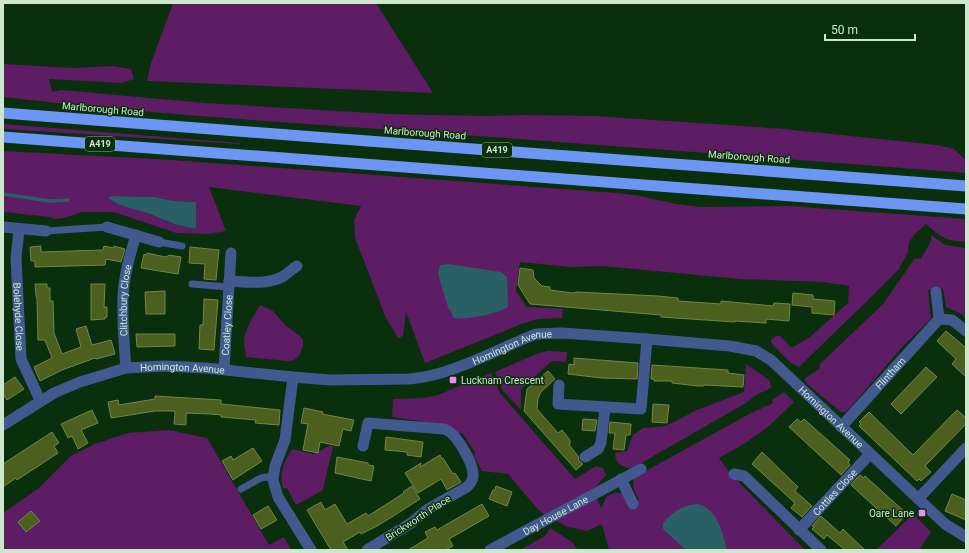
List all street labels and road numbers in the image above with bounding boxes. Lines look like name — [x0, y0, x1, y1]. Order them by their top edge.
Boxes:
street label: Marlborough Road — [61, 100, 145, 118]
street label: Marlborough Road — [384, 125, 466, 141]
road number: A419 — [85, 137, 115, 151]
road number: A419 — [482, 143, 512, 157]
street label: Marlborough Road — [708, 149, 790, 165]
street label: Clitchbury Close — [117, 263, 133, 337]
street label: Bolehyde Close — [12, 282, 26, 351]
street label: Coatley Close — [219, 294, 234, 356]
street label: Homington Avenue — [471, 328, 552, 367]
street label: Flintham — [873, 355, 907, 391]
street label: Homington Avenue — [140, 361, 225, 375]
street label: Homington Avenue — [797, 384, 866, 450]
street label: Cottles Close — [810, 467, 859, 517]
street label: Brickworth Place — [383, 493, 453, 543]
street label: Day House Lane — [521, 493, 590, 537]

